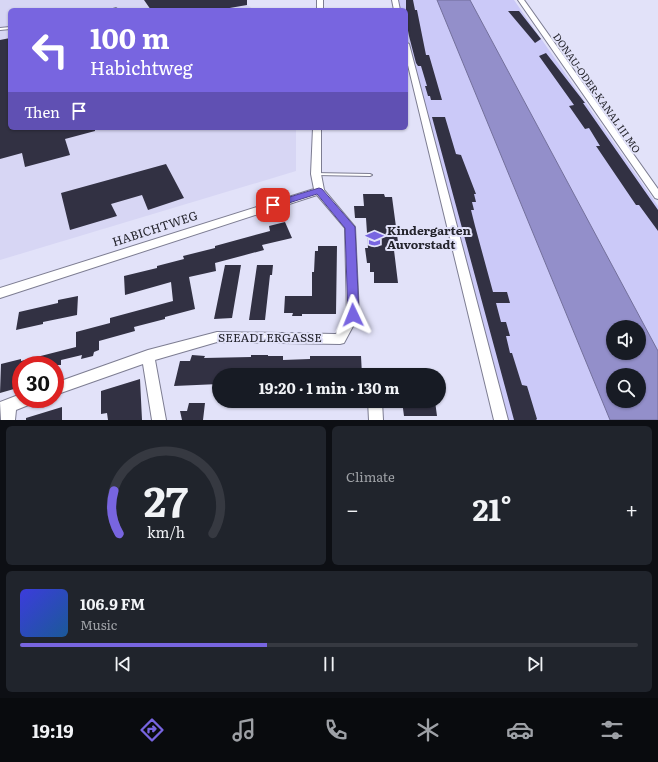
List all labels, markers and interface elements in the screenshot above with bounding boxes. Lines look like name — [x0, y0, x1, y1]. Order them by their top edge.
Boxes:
text: 100 m — [90, 16, 170, 58]
icon: left — [24, 24, 76, 76]
street label: DONAU-ODER-KANAL III MO — [550, 30, 645, 156]
text: Habichtweg — [90, 54, 193, 81]
text: Then — [24, 100, 60, 123]
icon: arrive — [68, 100, 90, 122]
pin — [256, 188, 290, 222]
icon: arrive — [262, 194, 284, 216]
street label: HABICHTWEG — [110, 206, 200, 250]
place label: Kindergarten Auvorstadt — [387, 221, 471, 253]
school or university icon: Kindergarten Auvorstadt — [364, 228, 384, 248]
position arrow — [332, 294, 374, 336]
map controls — [606, 320, 646, 408]
button: sound — [606, 320, 646, 360]
street label: SEEADLERGASSE — [218, 328, 322, 346]
speed limit sign: 30 — [12, 356, 64, 408]
button: search — [606, 368, 646, 408]
text: 19:20 · 1 min · 130 m — [259, 376, 399, 399]
text: 27 — [144, 467, 189, 529]
text: Climate — [346, 467, 395, 486]
text: 21° — [472, 486, 512, 530]
text: − — [346, 492, 359, 525]
text: + — [625, 492, 638, 525]
text: km/h — [147, 520, 186, 541]
text: 106.9 FM — [80, 592, 145, 615]
text: Music — [80, 615, 117, 634]
icon: previous — [112, 653, 134, 675]
icon: pause — [318, 653, 340, 675]
icon: next — [524, 653, 546, 675]
icon: directions — [138, 716, 166, 744]
icon: music — [230, 716, 258, 744]
icon: phone — [322, 716, 350, 744]
icon: climate — [414, 716, 442, 744]
icon: car — [506, 716, 534, 744]
icon: filters — [598, 716, 626, 744]
text: 19:19 — [32, 717, 74, 744]

